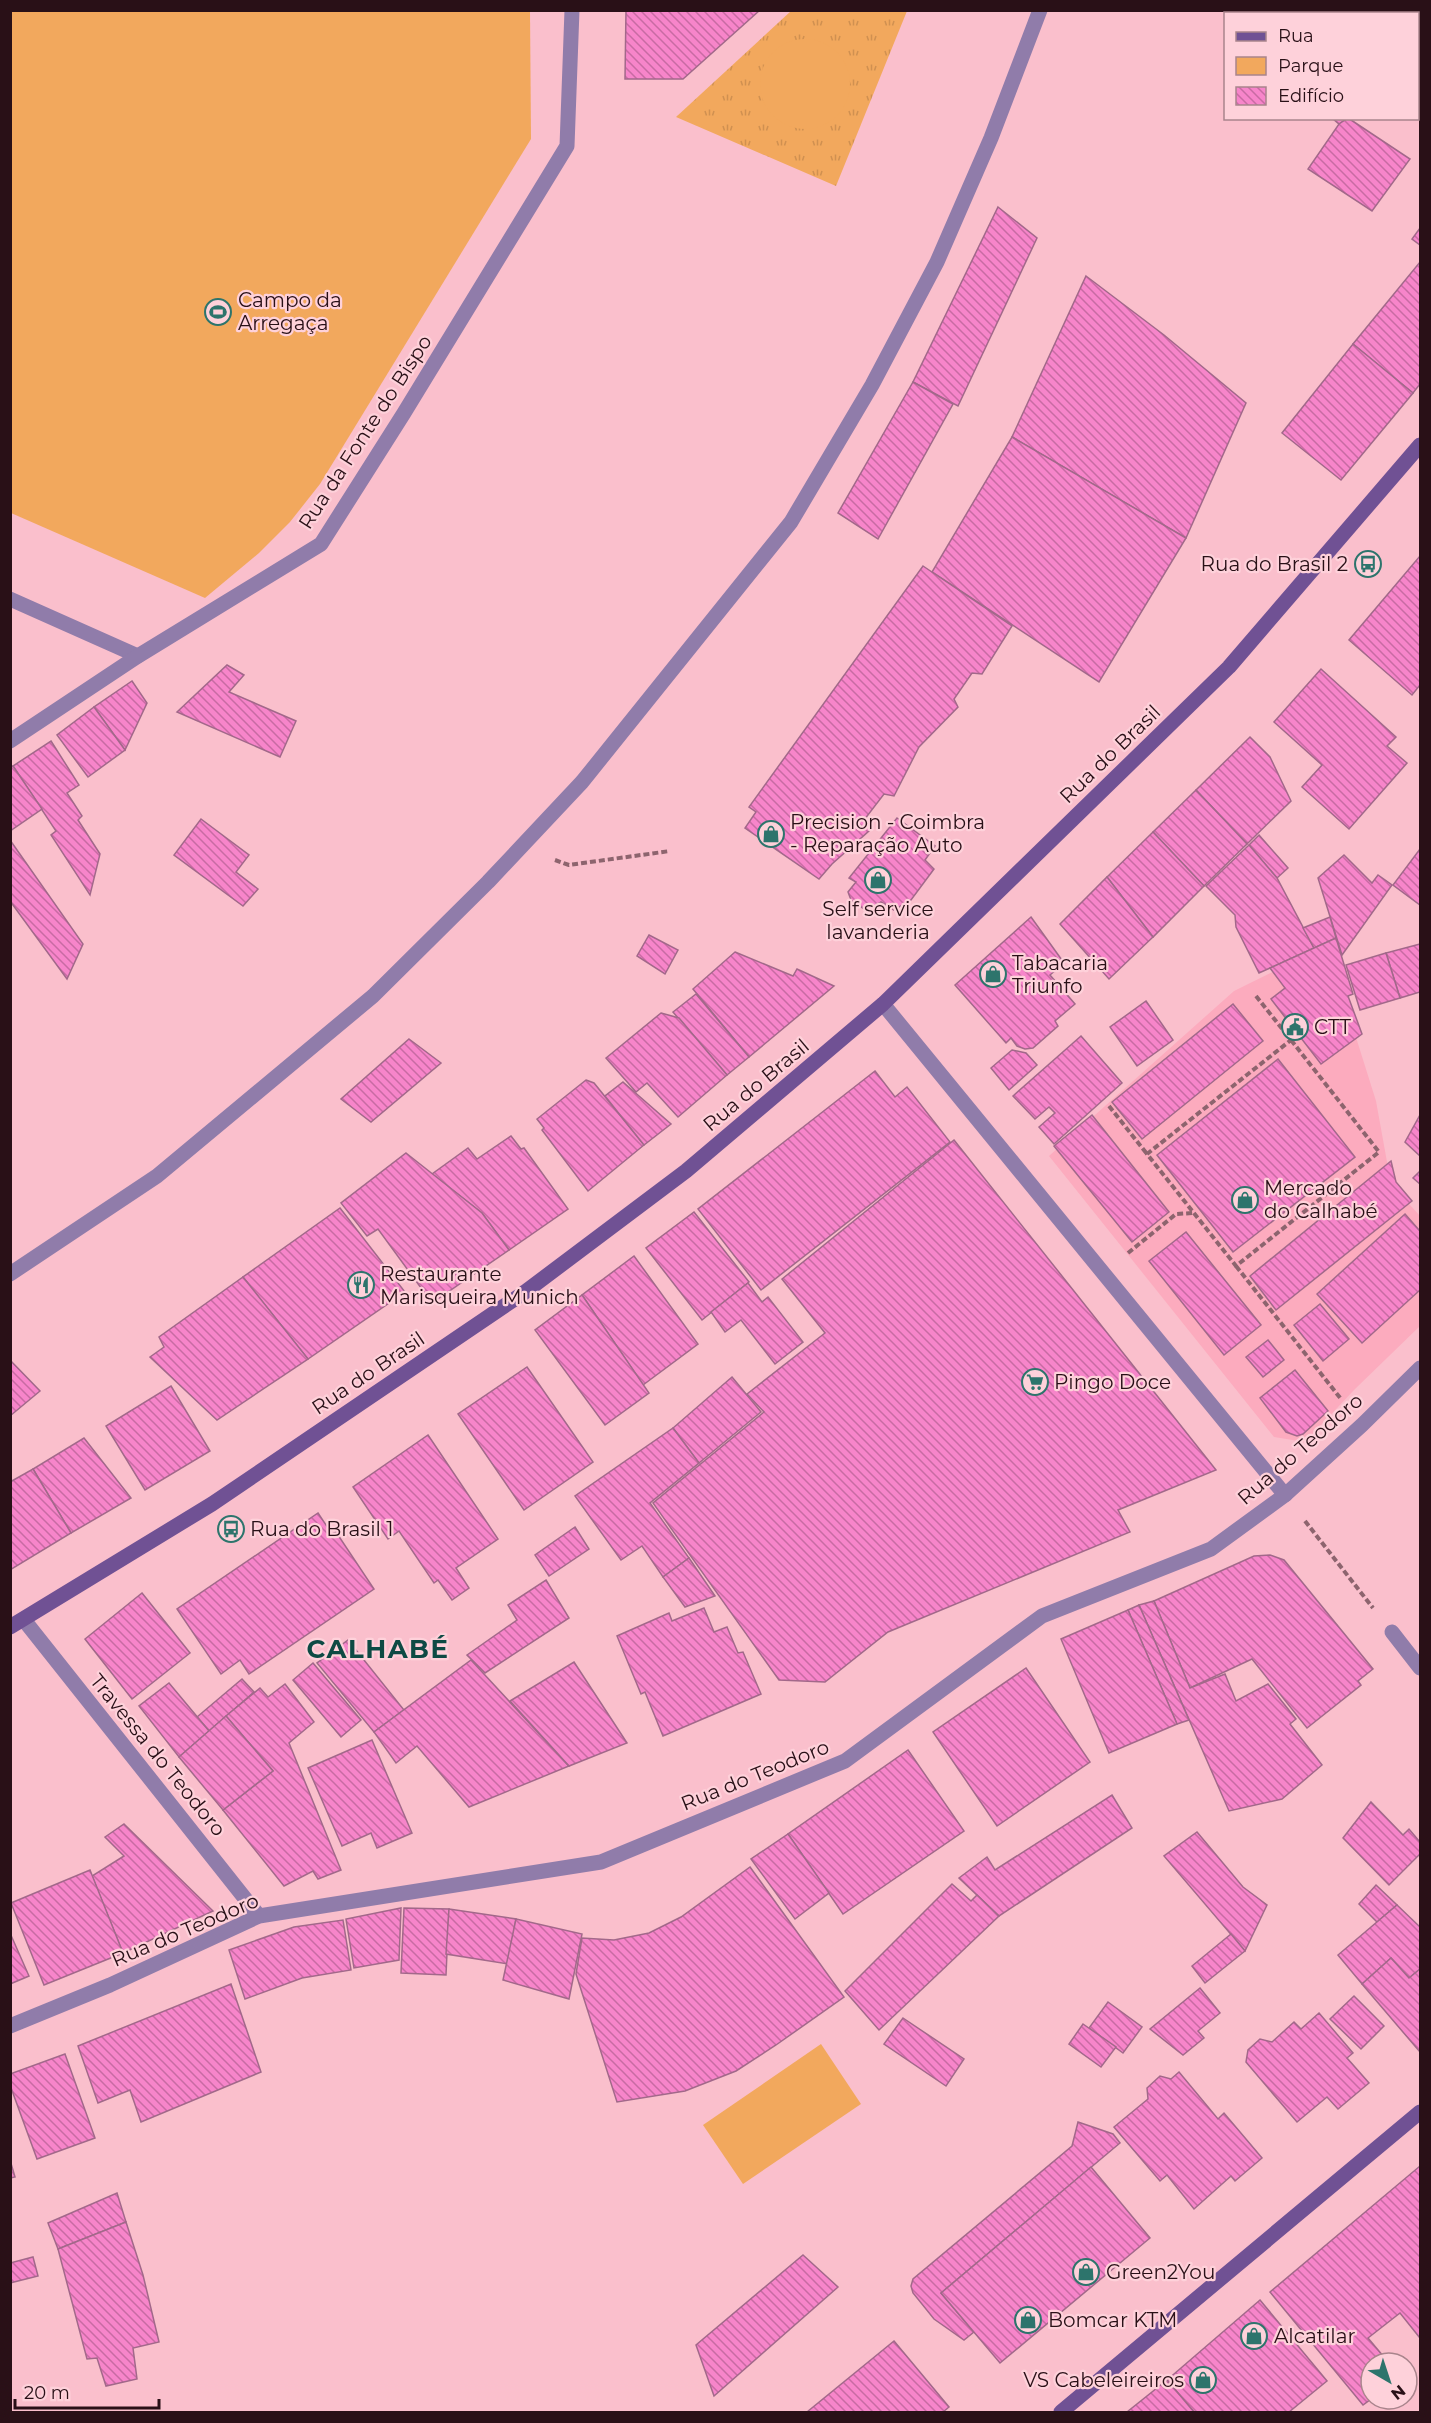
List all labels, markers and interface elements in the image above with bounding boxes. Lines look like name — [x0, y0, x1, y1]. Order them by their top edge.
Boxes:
legend — [1224, 12, 1419, 120]
text: Rua — [1278, 25, 1314, 47]
text: Parque — [1278, 55, 1344, 77]
text: Edifício — [1278, 85, 1344, 107]
place label: Campo da Arregaça — [238, 288, 342, 335]
sports icon: Campo da Arregaça — [203, 297, 233, 327]
street label: Rua da Fonte do Bispo — [293, 330, 437, 534]
bus stop icon: Rua do Brasil 2 — [1353, 549, 1383, 579]
place label: Rua do Brasil 2 — [1201, 552, 1348, 576]
street label: Rua do Brasil — [1055, 700, 1165, 808]
place label: Precision - Coimbra - Reparação Auto — [790, 810, 985, 857]
shop icon: Precision - Coimbra - Reparação Auto — [756, 819, 786, 849]
shop icon: Self service lavanderia — [863, 865, 893, 895]
place label: Self service lavanderia — [822, 897, 934, 944]
place label: Tabacaria Triunfo — [1012, 951, 1108, 998]
shop icon: Tabacaria Triunfo — [978, 959, 1008, 989]
public building icon: CTT — [1280, 1012, 1310, 1042]
place label: CTT — [1314, 1015, 1352, 1039]
street label: Rua do Brasil — [698, 1034, 814, 1136]
place label: Mercado do Calhabé — [1264, 1176, 1378, 1223]
shop icon: Mercado do Calhabé — [1230, 1185, 1260, 1215]
place label: Restaurante Marisqueira Munich — [380, 1262, 579, 1309]
restaurant icon: Restaurante Marisqueira Munich — [346, 1270, 376, 1300]
street label: Rua do Brasil — [307, 1326, 429, 1420]
supermarket icon: Pingo Doce — [1020, 1367, 1050, 1397]
place label: Pingo Doce — [1054, 1370, 1171, 1394]
street label: Rua do Teodoro — [1233, 1388, 1367, 1510]
bus stop icon: Rua do Brasil 1 — [216, 1514, 246, 1544]
place label: Rua do Brasil 1 — [250, 1517, 393, 1541]
district label: CALHABÉ — [307, 1633, 449, 1665]
street label: Travessa do Teodoro — [85, 1669, 231, 1841]
street label: Rua do Teodoro — [677, 1734, 833, 1816]
street label: Rua do Teodoro — [108, 1888, 262, 1972]
shop icon: Green2You — [1071, 2257, 1101, 2287]
place label: Green2You — [1106, 2260, 1215, 2284]
shop icon: Bomcar KTM — [1013, 2305, 1043, 2335]
place label: Bomcar KTM — [1048, 2308, 1177, 2332]
shop icon: Alcatilar — [1239, 2321, 1269, 2351]
place label: Alcatilar — [1274, 2324, 1355, 2348]
north arrow — [1359, 2351, 1419, 2411]
shop icon: VS Cabeleireiros — [1188, 2365, 1218, 2395]
place label: VS Cabeleireiros — [1023, 2368, 1184, 2392]
scale bar — [15, 2372, 159, 2410]
text: N — [1387, 2381, 1409, 2404]
text: 20 m — [24, 2382, 70, 2404]

